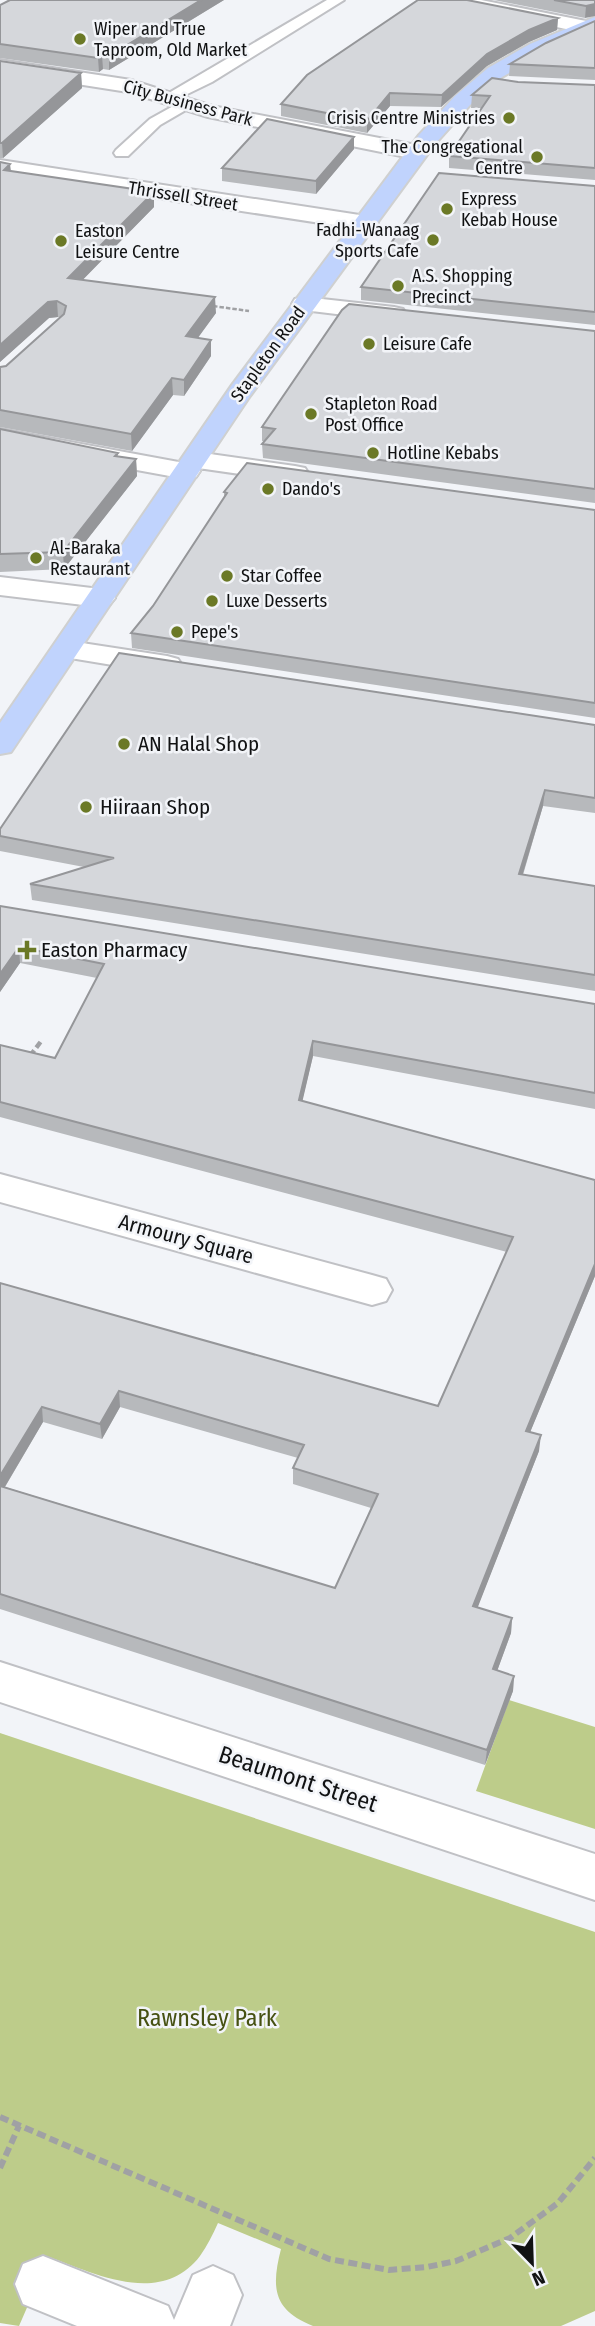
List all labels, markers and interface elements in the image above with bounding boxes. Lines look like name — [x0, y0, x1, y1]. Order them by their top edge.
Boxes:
place label: Wiper and True Taproom, Old Market — [94, 18, 247, 61]
marker: Wiper and True Taproom, Old Market — [72, 31, 88, 47]
street label: City Business Park — [121, 75, 256, 131]
place label: Crisis Centre Ministries — [327, 107, 495, 129]
marker: Crisis Centre Ministries — [501, 110, 517, 126]
place label: The Congregational Centre — [381, 136, 523, 179]
marker: The Congregational Centre — [529, 149, 545, 165]
street label: Thrissell Street — [127, 176, 240, 216]
place label: Express Kebab House — [461, 188, 558, 231]
marker: Express Kebab House — [439, 201, 455, 217]
place label: Fadhi-Wanaag Sports Cafe — [316, 219, 420, 262]
place label: Easton Leisure Centre — [75, 220, 180, 263]
marker: Fadhi-Wanaag Sports Cafe — [425, 232, 441, 248]
marker: Easton Leisure Centre — [53, 233, 69, 249]
place label: A.S. Shopping Precinct — [412, 265, 512, 308]
marker: A.S. Shopping Precinct — [390, 278, 406, 294]
street label: Stapleton Road — [226, 302, 310, 406]
place label: Leisure Cafe — [383, 333, 472, 355]
marker: Leisure Cafe — [361, 336, 377, 352]
place label: Stapleton Road Post Office — [325, 393, 438, 436]
marker: Stapleton Road Post Office — [303, 406, 319, 422]
place label: Hotline Kebabs — [387, 442, 499, 464]
marker: Hotline Kebabs — [365, 445, 381, 461]
place label: Dando's — [282, 478, 341, 500]
marker: Dando's — [260, 481, 276, 497]
place label: Al-Baraka Restaurant — [50, 537, 130, 580]
marker: Al-Baraka Restaurant — [28, 550, 44, 566]
place label: Star Coffee — [241, 565, 322, 587]
marker: Star Coffee — [219, 568, 235, 584]
place label: Luxe Desserts — [226, 590, 328, 612]
marker: Luxe Desserts — [204, 593, 220, 609]
place label: Pepe's — [191, 621, 239, 643]
marker: Pepe's — [169, 624, 185, 640]
place label: AN Halal Shop — [138, 731, 259, 757]
marker: AN Halal Shop — [116, 736, 132, 752]
place label: Hiiraan Shop — [100, 794, 210, 820]
marker: Hiiraan Shop — [78, 799, 94, 815]
place label: Easton Pharmacy — [41, 937, 188, 963]
marker: Easton Pharmacy — [19, 942, 35, 958]
street label: Armoury Square — [116, 1209, 256, 1269]
street label: Beaumont Street — [215, 1740, 381, 1818]
park label: Rawnsley Park — [137, 2004, 278, 2032]
north arrow — [497, 2228, 567, 2298]
text: N — [529, 2265, 548, 2291]

